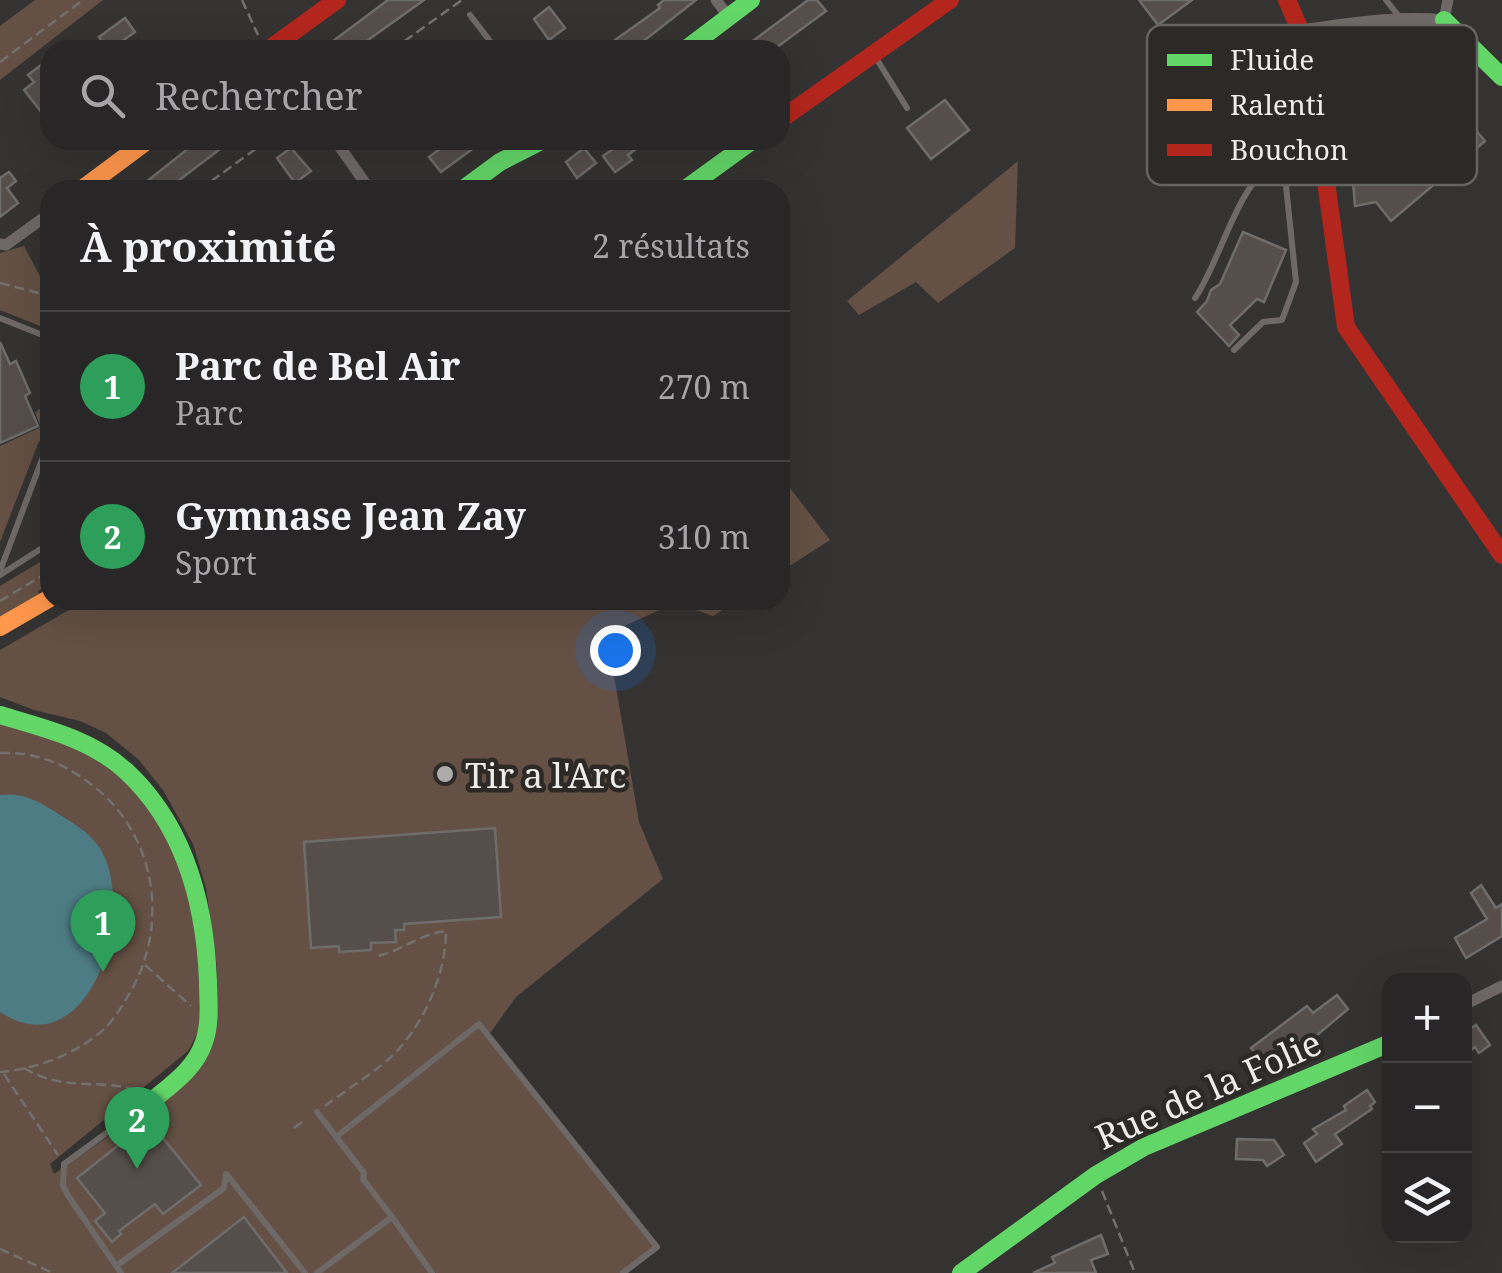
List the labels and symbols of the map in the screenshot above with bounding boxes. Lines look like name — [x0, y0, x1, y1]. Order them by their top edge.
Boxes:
legend — [1147, 25, 1477, 185]
text: Fluide — [1230, 40, 1314, 78]
text: Ralenti — [1230, 85, 1325, 123]
text: Bouchon — [1230, 130, 1348, 168]
your location — [590, 625, 641, 676]
place label: Tir a l'Arc — [465, 751, 626, 798]
marker: Tir a l'Arc — [434, 763, 456, 785]
pin: 1 — [70, 890, 136, 972]
street label: Rue de la Folie — [1088, 1018, 1328, 1160]
pin: 2 — [104, 1086, 170, 1169]

